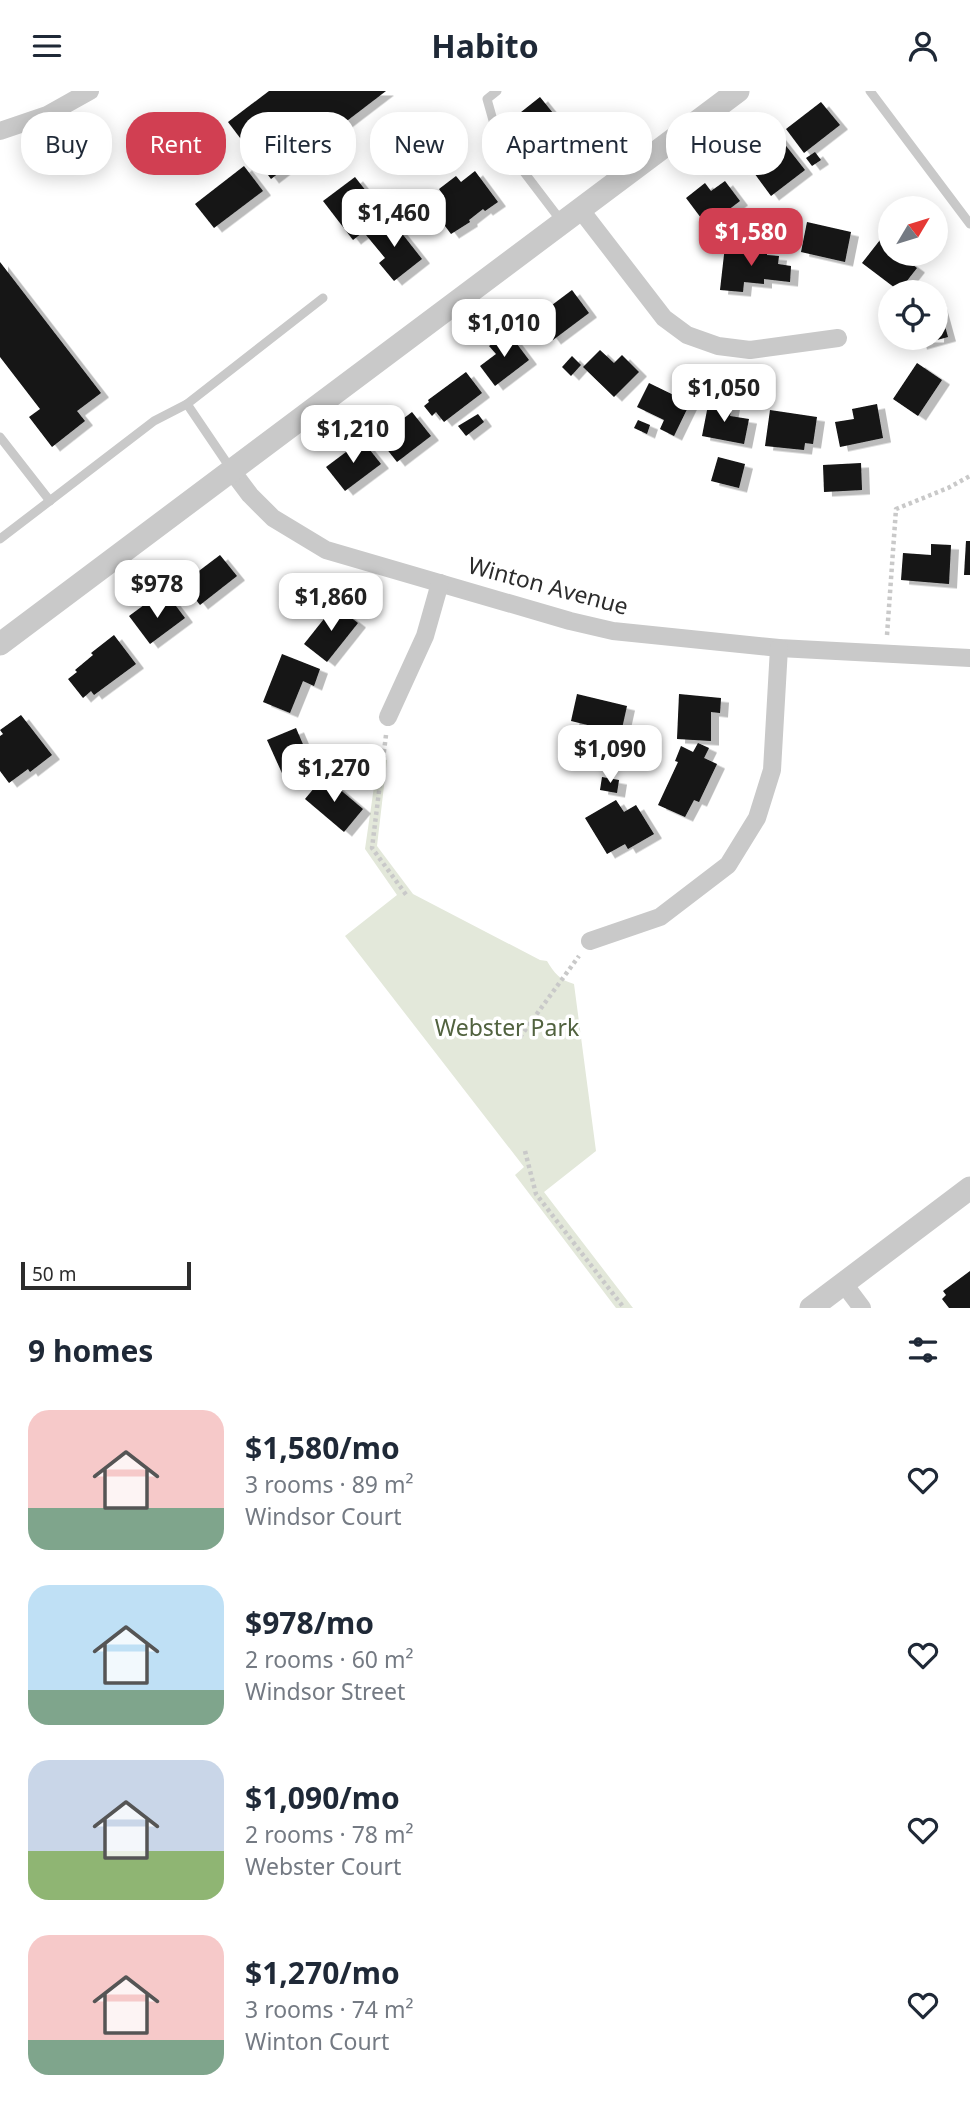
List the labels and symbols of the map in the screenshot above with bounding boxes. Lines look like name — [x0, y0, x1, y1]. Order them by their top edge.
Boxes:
pin: $1,460 — [337, 190, 451, 249]
north arrow — [878, 196, 948, 266]
pin: $1,580 — [694, 209, 808, 268]
pin: $1,010 — [447, 299, 561, 359]
pin: $1,050 — [667, 365, 781, 424]
pin: $1,210 — [296, 405, 410, 465]
street label: Winton Avenue — [465, 548, 632, 622]
pin: $978 — [116, 561, 198, 620]
pin: $1,860 — [274, 573, 388, 633]
pin: $1,090 — [553, 725, 667, 785]
pin: $1,270 — [277, 745, 391, 804]
park label: Webster Park — [435, 1011, 580, 1043]
scale bar — [21, 1259, 191, 1291]

